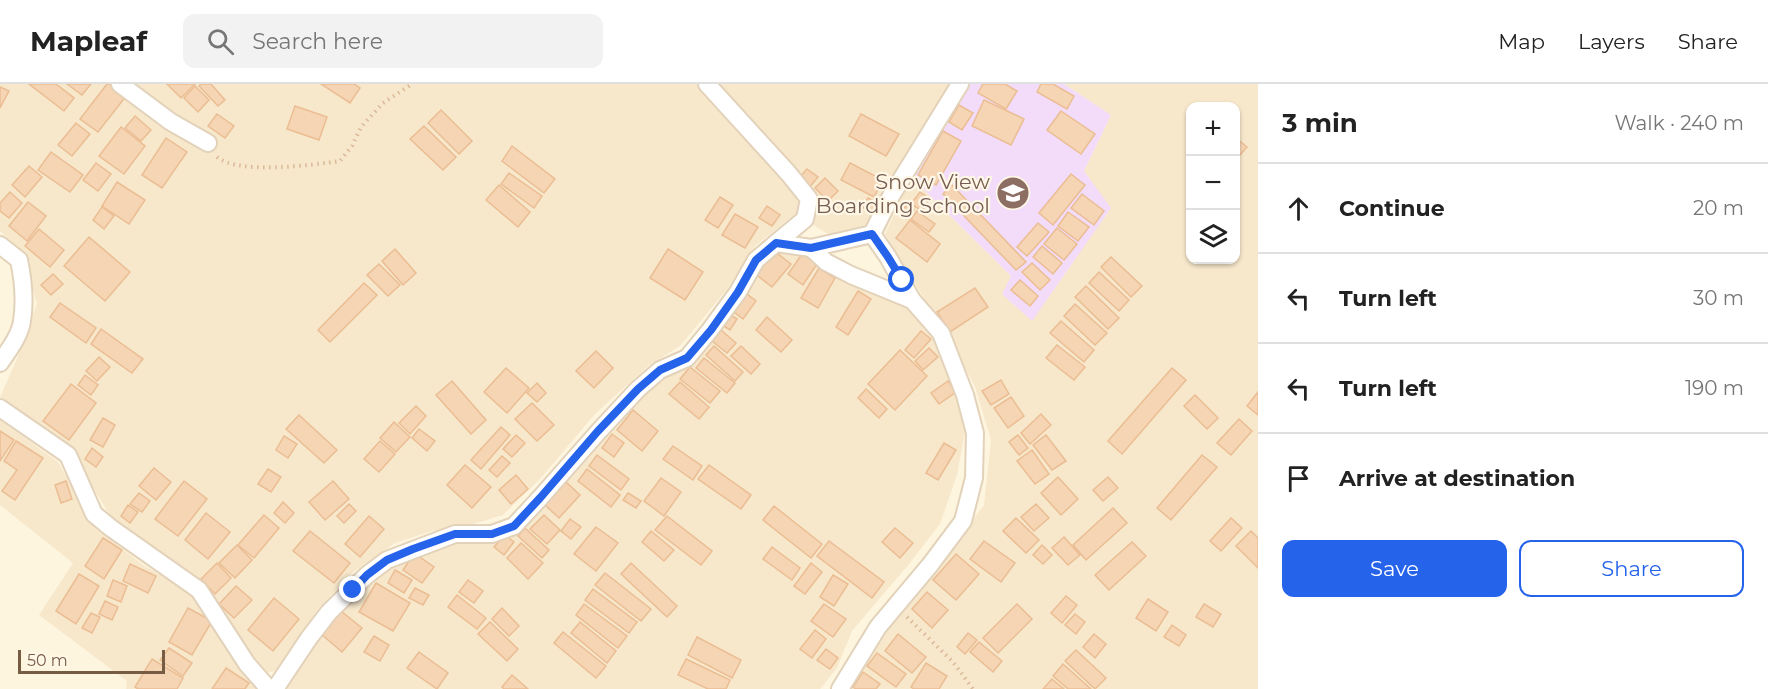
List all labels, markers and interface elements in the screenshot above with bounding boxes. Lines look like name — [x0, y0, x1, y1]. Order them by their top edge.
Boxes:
search box — [183, 14, 603, 68]
text: Mapleaf — [30, 24, 147, 58]
icon: search — [204, 25, 237, 58]
text: Search here — [252, 28, 383, 55]
text: Map — [1498, 29, 1545, 54]
text: Layers — [1578, 29, 1645, 54]
text: Share — [1678, 29, 1738, 54]
map controls — [1186, 102, 1240, 264]
button: + — [1186, 102, 1240, 156]
text: 3 min — [1282, 107, 1358, 139]
text: Walk · 240 m — [1614, 111, 1744, 135]
button: − — [1186, 156, 1240, 210]
place label: Snow View Boarding School — [816, 169, 991, 218]
school or university icon: Snow View Boarding School — [995, 175, 1031, 211]
icon: ahead — [1282, 192, 1315, 225]
text: Continue — [1339, 195, 1445, 222]
text: 20 m — [1693, 196, 1744, 220]
button: layers — [1186, 210, 1240, 264]
route start — [888, 266, 914, 292]
icon: left — [1282, 282, 1315, 315]
text: Turn left — [1339, 285, 1437, 312]
text: 30 m — [1693, 286, 1744, 310]
icon: left — [1282, 372, 1315, 405]
text: Turn left — [1339, 375, 1437, 402]
text: 190 m — [1685, 376, 1744, 400]
icon: arrive — [1282, 462, 1315, 495]
text: Arrive at destination — [1339, 465, 1575, 492]
button: Save — [1282, 540, 1507, 597]
button: Share — [1519, 540, 1744, 597]
route end — [339, 576, 365, 602]
scale bar — [18, 647, 165, 674]
text: 50 m — [27, 651, 68, 670]

